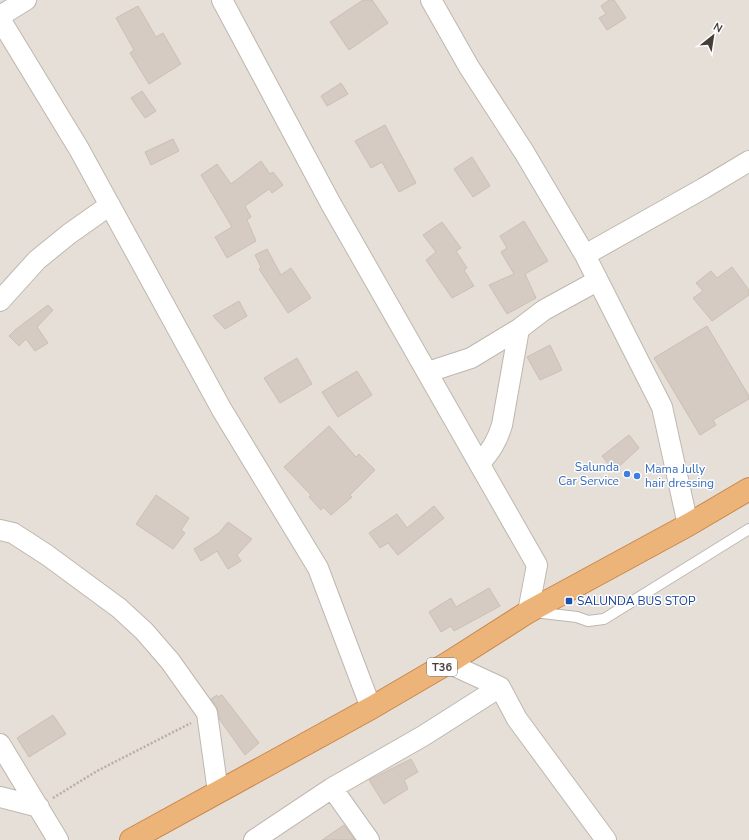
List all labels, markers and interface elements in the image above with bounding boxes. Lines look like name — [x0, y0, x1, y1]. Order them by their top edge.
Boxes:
north arrow — [693, 16, 733, 56]
text: N — [710, 19, 725, 36]
place label: Salunda Car Service — [558, 459, 619, 489]
place label: Mama Jully hair dressing — [645, 461, 714, 491]
marker: Salunda Car Service — [622, 469, 632, 479]
marker: Mama Jully hair dressing — [632, 471, 642, 481]
place label: SALUNDA BUS STOP — [577, 593, 696, 609]
marker: SALUNDA BUS STOP — [564, 596, 574, 606]
road number: T36 — [427, 658, 457, 676]

